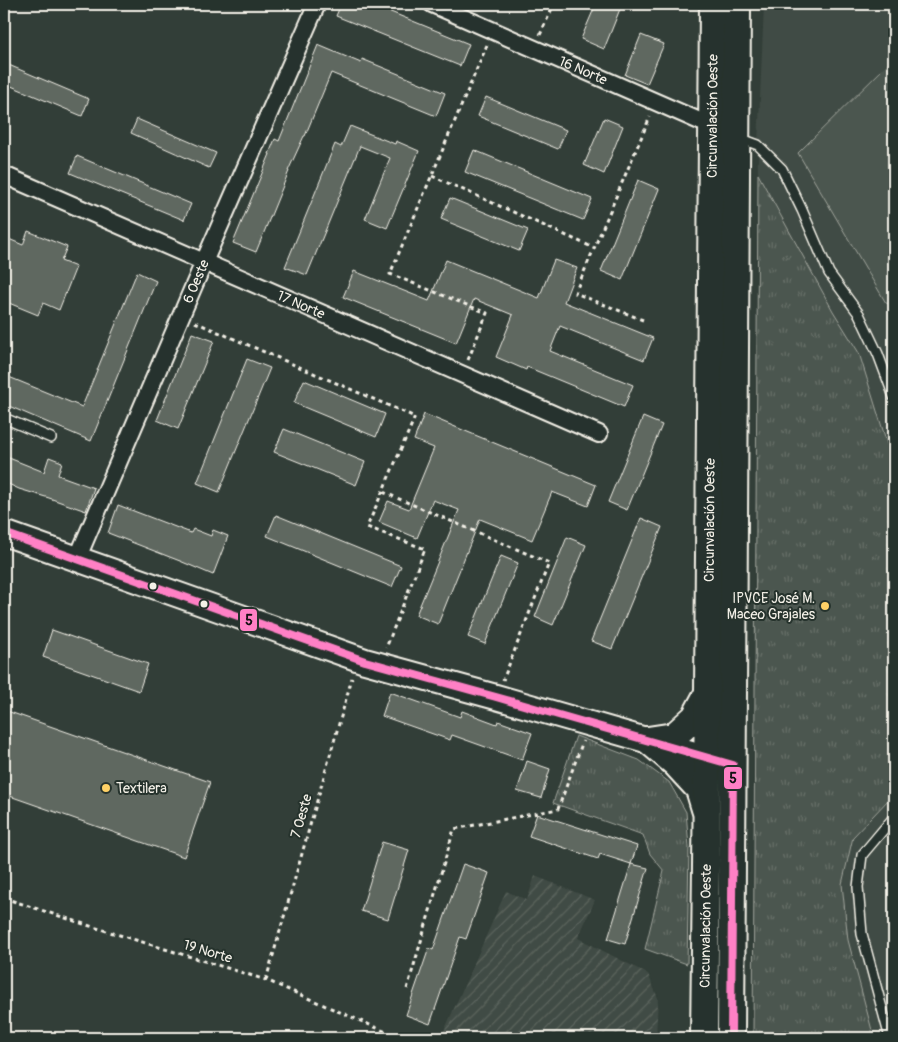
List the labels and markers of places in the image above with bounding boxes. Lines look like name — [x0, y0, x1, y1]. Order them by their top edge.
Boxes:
unlabelled marker — [148, 581, 158, 591]
place label: IPVCE José M. Maceo Grajales — [727, 590, 816, 623]
unlabelled marker — [199, 599, 209, 609]
marker: IPVCE José M. Maceo Grajales — [819, 600, 831, 612]
place label: Textilera — [116, 780, 167, 797]
marker: Textilera — [100, 782, 112, 794]

